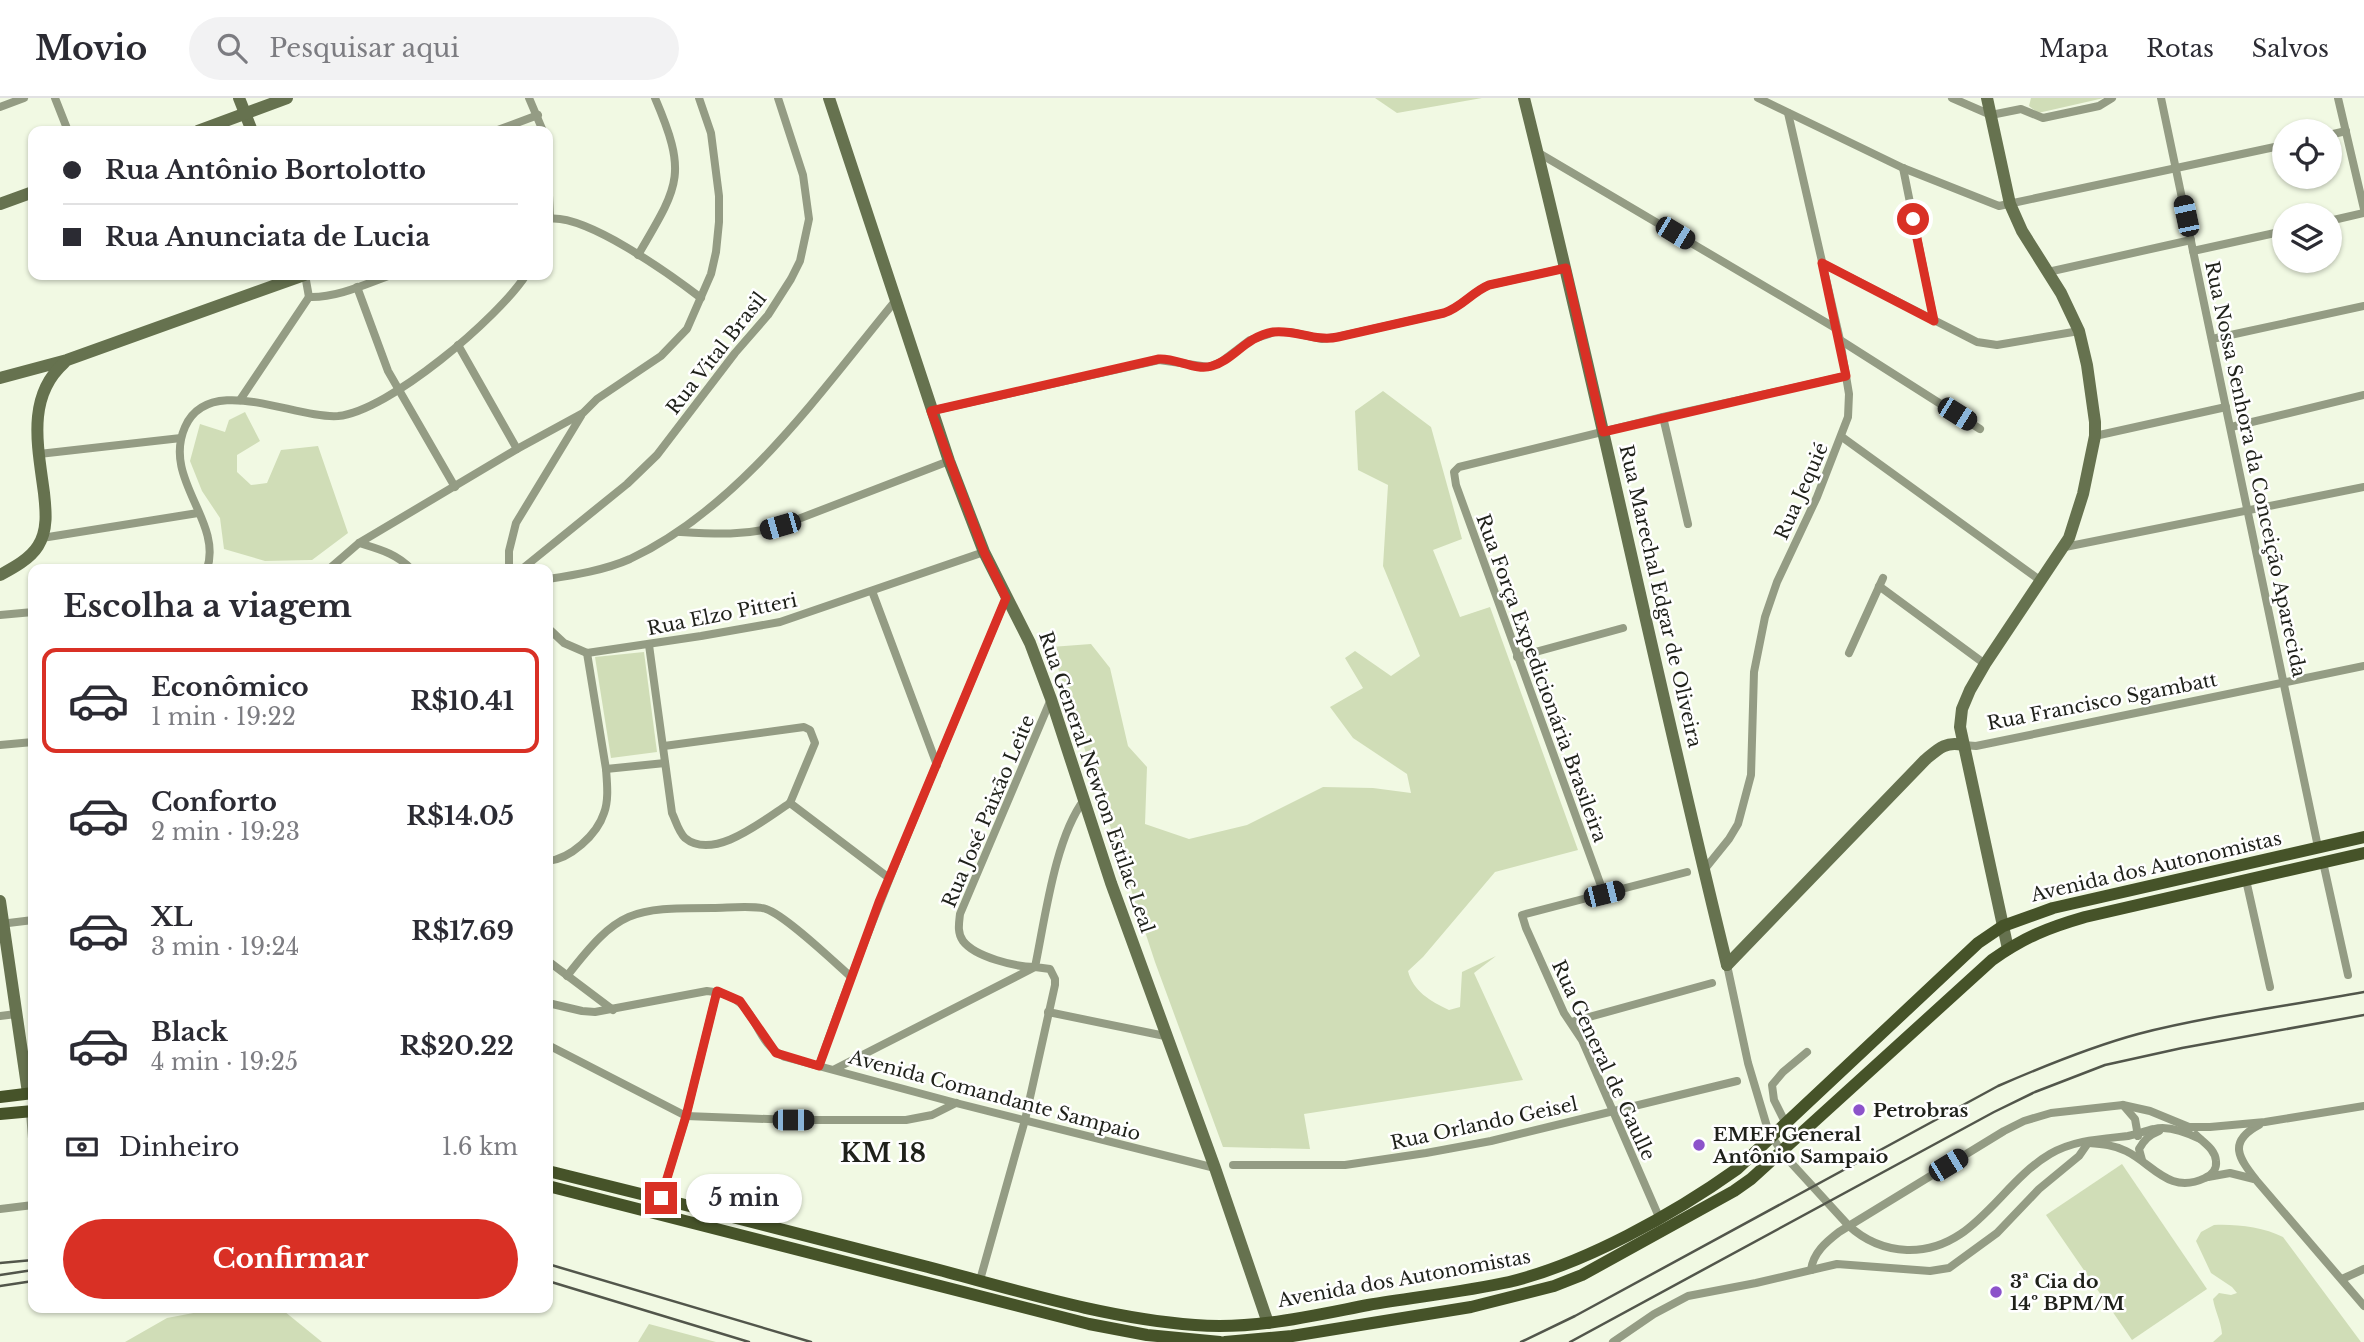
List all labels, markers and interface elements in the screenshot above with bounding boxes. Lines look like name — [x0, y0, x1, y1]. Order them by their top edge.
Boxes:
search box — [189, 17, 679, 80]
text: Movio — [35, 28, 147, 69]
icon: search — [213, 29, 251, 67]
text: Pesquisar aqui — [269, 32, 459, 64]
text: Mapa — [2039, 34, 2108, 63]
text: Rotas — [2146, 34, 2214, 63]
text: Salvos — [2252, 34, 2329, 63]
map controls — [2272, 119, 2342, 273]
button: locate — [2272, 119, 2342, 189]
text: Rua Antônio Bortolotto — [105, 154, 426, 186]
car — [2172, 193, 2201, 239]
route start — [1897, 203, 1929, 235]
button: layers — [2272, 203, 2342, 273]
car — [1652, 213, 1699, 253]
text: Rua Anunciata de Lucia — [105, 221, 430, 253]
street label: Rua Nossa Senhora da Conceição Aparecida — [2200, 259, 2311, 680]
street label: Rua Vital Brasil — [662, 288, 771, 419]
car — [1934, 394, 1981, 434]
street label: Rua Jequié — [1770, 439, 1833, 543]
street label: Rua Marechal Edgar de Oliveira — [1614, 442, 1707, 750]
car — [757, 510, 804, 542]
street label: Rua Força Expedicionária Brasileira — [1471, 511, 1612, 846]
text: Escolha a viagem — [63, 586, 352, 626]
street label: Rua Elzo Pitteri — [645, 589, 800, 640]
street label: Rua General Newton Estilac Leal — [1034, 628, 1159, 936]
street label: Rua Francisco Sgambatt — [1985, 668, 2220, 735]
icon: car — [67, 669, 130, 732]
text: Econômico — [151, 671, 309, 703]
text: R$10.41 — [410, 685, 514, 717]
text: 1 min · 19:22 — [151, 703, 296, 731]
street label: Rua José Paixão Leite — [937, 711, 1039, 911]
icon: car — [67, 784, 130, 847]
text: Conforto — [151, 786, 277, 818]
text: R$14.05 — [406, 800, 514, 832]
text: 2 min · 19:23 — [151, 818, 300, 846]
street label: Avenida dos Autonomistas — [2028, 826, 2284, 907]
car — [1582, 879, 1627, 909]
icon: car — [67, 899, 130, 962]
text: XL — [151, 901, 193, 933]
text: R$17.69 — [411, 915, 514, 947]
text: 3 min · 19:24 — [151, 933, 299, 961]
street label: Rua General de Gaulle — [1547, 956, 1660, 1164]
icon: car — [67, 1014, 130, 1077]
text: Black — [151, 1016, 228, 1048]
text: R$20.22 — [399, 1030, 514, 1062]
street label: Avenida Comandante Sampaio — [846, 1045, 1143, 1146]
text: 4 min · 19:25 — [151, 1048, 298, 1076]
street label: Rua Orlando Geisel — [1388, 1092, 1580, 1155]
place label: Petrobras — [1873, 1099, 1969, 1122]
marker: Petrobras — [1851, 1102, 1867, 1118]
car — [773, 1110, 815, 1131]
place label: EMEF General Antônio Sampaio — [1712, 1123, 1888, 1168]
icon: cash — [63, 1128, 101, 1166]
text: Dinheiro — [119, 1131, 240, 1163]
text: 1.6 km — [442, 1133, 518, 1161]
district label: KM 18 — [840, 1137, 926, 1169]
marker: EMEF General Antônio Sampaio — [1691, 1137, 1707, 1153]
car — [1925, 1145, 1972, 1185]
callout: 5 min — [686, 1174, 801, 1222]
route end — [645, 1182, 677, 1214]
text: 5 min — [709, 1184, 779, 1212]
button: Confirmar — [63, 1219, 518, 1299]
street label: Avenida dos Autonomistas — [1275, 1245, 1532, 1312]
place label: 3ª Cia do 14º BPM/M — [2010, 1270, 2125, 1315]
marker: 3ª Cia do 14º BPM/M — [1988, 1284, 2004, 1300]

